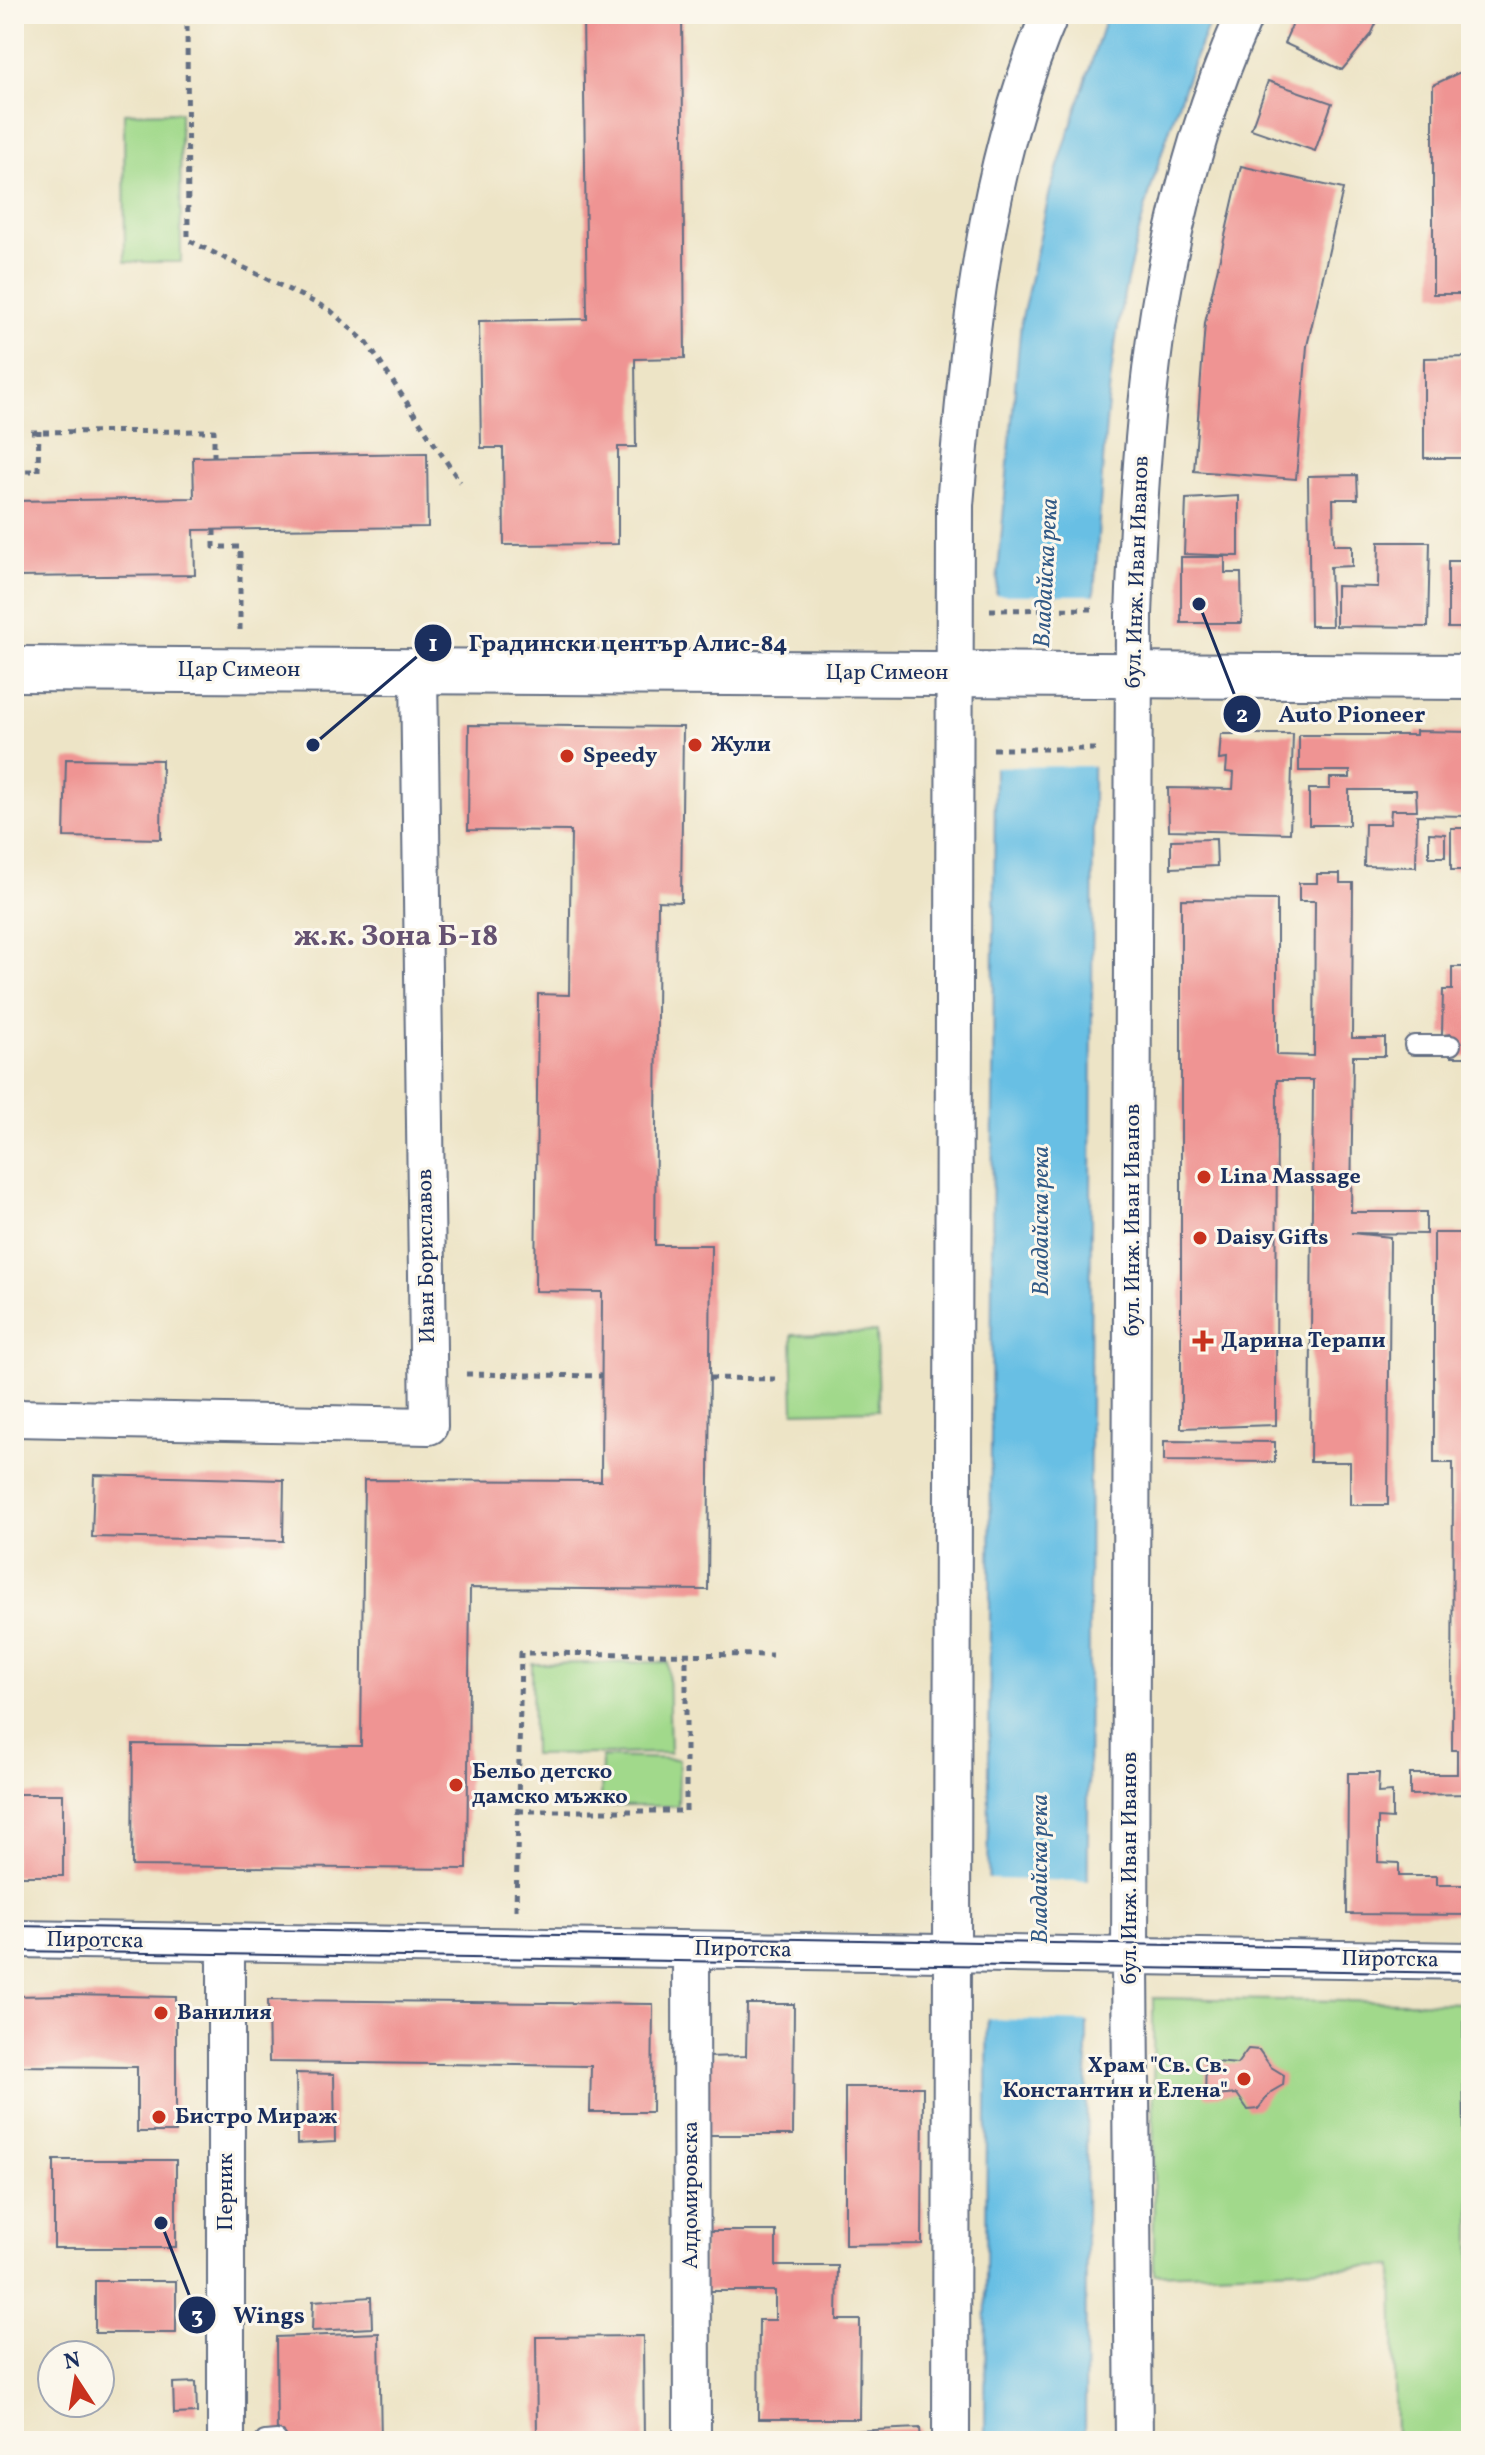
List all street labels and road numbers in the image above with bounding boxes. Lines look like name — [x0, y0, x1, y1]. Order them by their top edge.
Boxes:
street label: бул. Инж. Иван Иванов — [1118, 455, 1158, 689]
street label: Цар Симеон — [177, 655, 301, 686]
street label: Цар Симеон — [825, 658, 949, 689]
street label: бул. Инж. Иван Иванов — [1118, 1104, 1149, 1336]
street label: Иван Бориславов — [410, 1168, 444, 1344]
street label: бул. Инж. Иван Иванов — [1115, 1752, 1146, 1984]
street label: Пиротска — [46, 1925, 144, 1957]
street label: Пиротска — [694, 1934, 792, 1966]
street label: Пиротска — [1341, 1944, 1439, 1976]
street label: Алдомировска — [676, 2121, 707, 2269]
street label: Перник — [211, 2153, 242, 2231]

